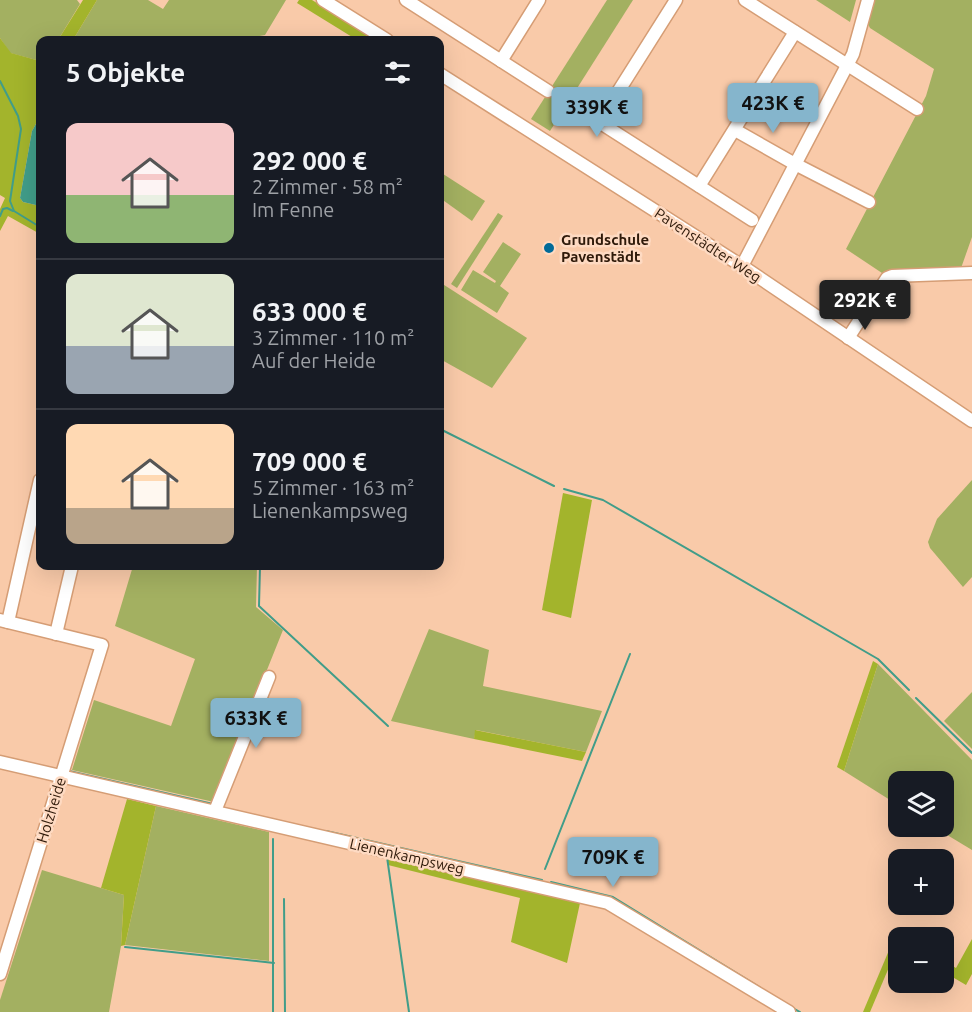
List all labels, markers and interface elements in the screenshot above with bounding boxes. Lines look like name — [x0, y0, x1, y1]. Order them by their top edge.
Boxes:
icon: filters — [381, 56, 414, 89]
text: 5 Objekte — [66, 58, 185, 87]
pin: 423K € — [724, 83, 822, 134]
pin: 339K € — [548, 87, 646, 138]
text: 423K € — [741, 91, 805, 114]
text: 339K € — [565, 95, 629, 118]
text: 292 000 € — [252, 146, 367, 175]
icon: home — [114, 147, 186, 219]
text: 2 Zimmer · 58 m² — [252, 175, 403, 198]
text: Im Fenne — [252, 198, 334, 221]
street label: Pavenstädter Weg — [652, 204, 764, 286]
place label: Grundschule Pavenstädt — [561, 231, 649, 265]
marker: Grundschule Pavenstädt — [542, 241, 556, 255]
pin: 292K € — [816, 280, 914, 331]
text: 292K € — [833, 288, 897, 311]
text: 633 000 € — [252, 297, 367, 326]
icon: home — [114, 298, 186, 370]
text: 3 Zimmer · 110 m² — [252, 326, 414, 349]
text: Auf der Heide — [252, 349, 376, 372]
text: 709 000 € — [252, 447, 367, 476]
icon: home — [114, 448, 186, 520]
text: 5 Zimmer · 163 m² — [252, 476, 414, 499]
text: Lienenkampsweg — [252, 499, 408, 522]
pin: 633K € — [207, 698, 305, 749]
text: 633K € — [224, 706, 288, 729]
map controls — [888, 771, 954, 993]
button: layers — [888, 771, 954, 837]
street label: Holzheide — [33, 775, 69, 845]
street label: Lienenkampsweg — [348, 835, 466, 877]
pin: 709K € — [564, 837, 662, 888]
text: 709K € — [581, 845, 645, 868]
button: + — [888, 849, 954, 915]
button: − — [888, 927, 954, 993]

